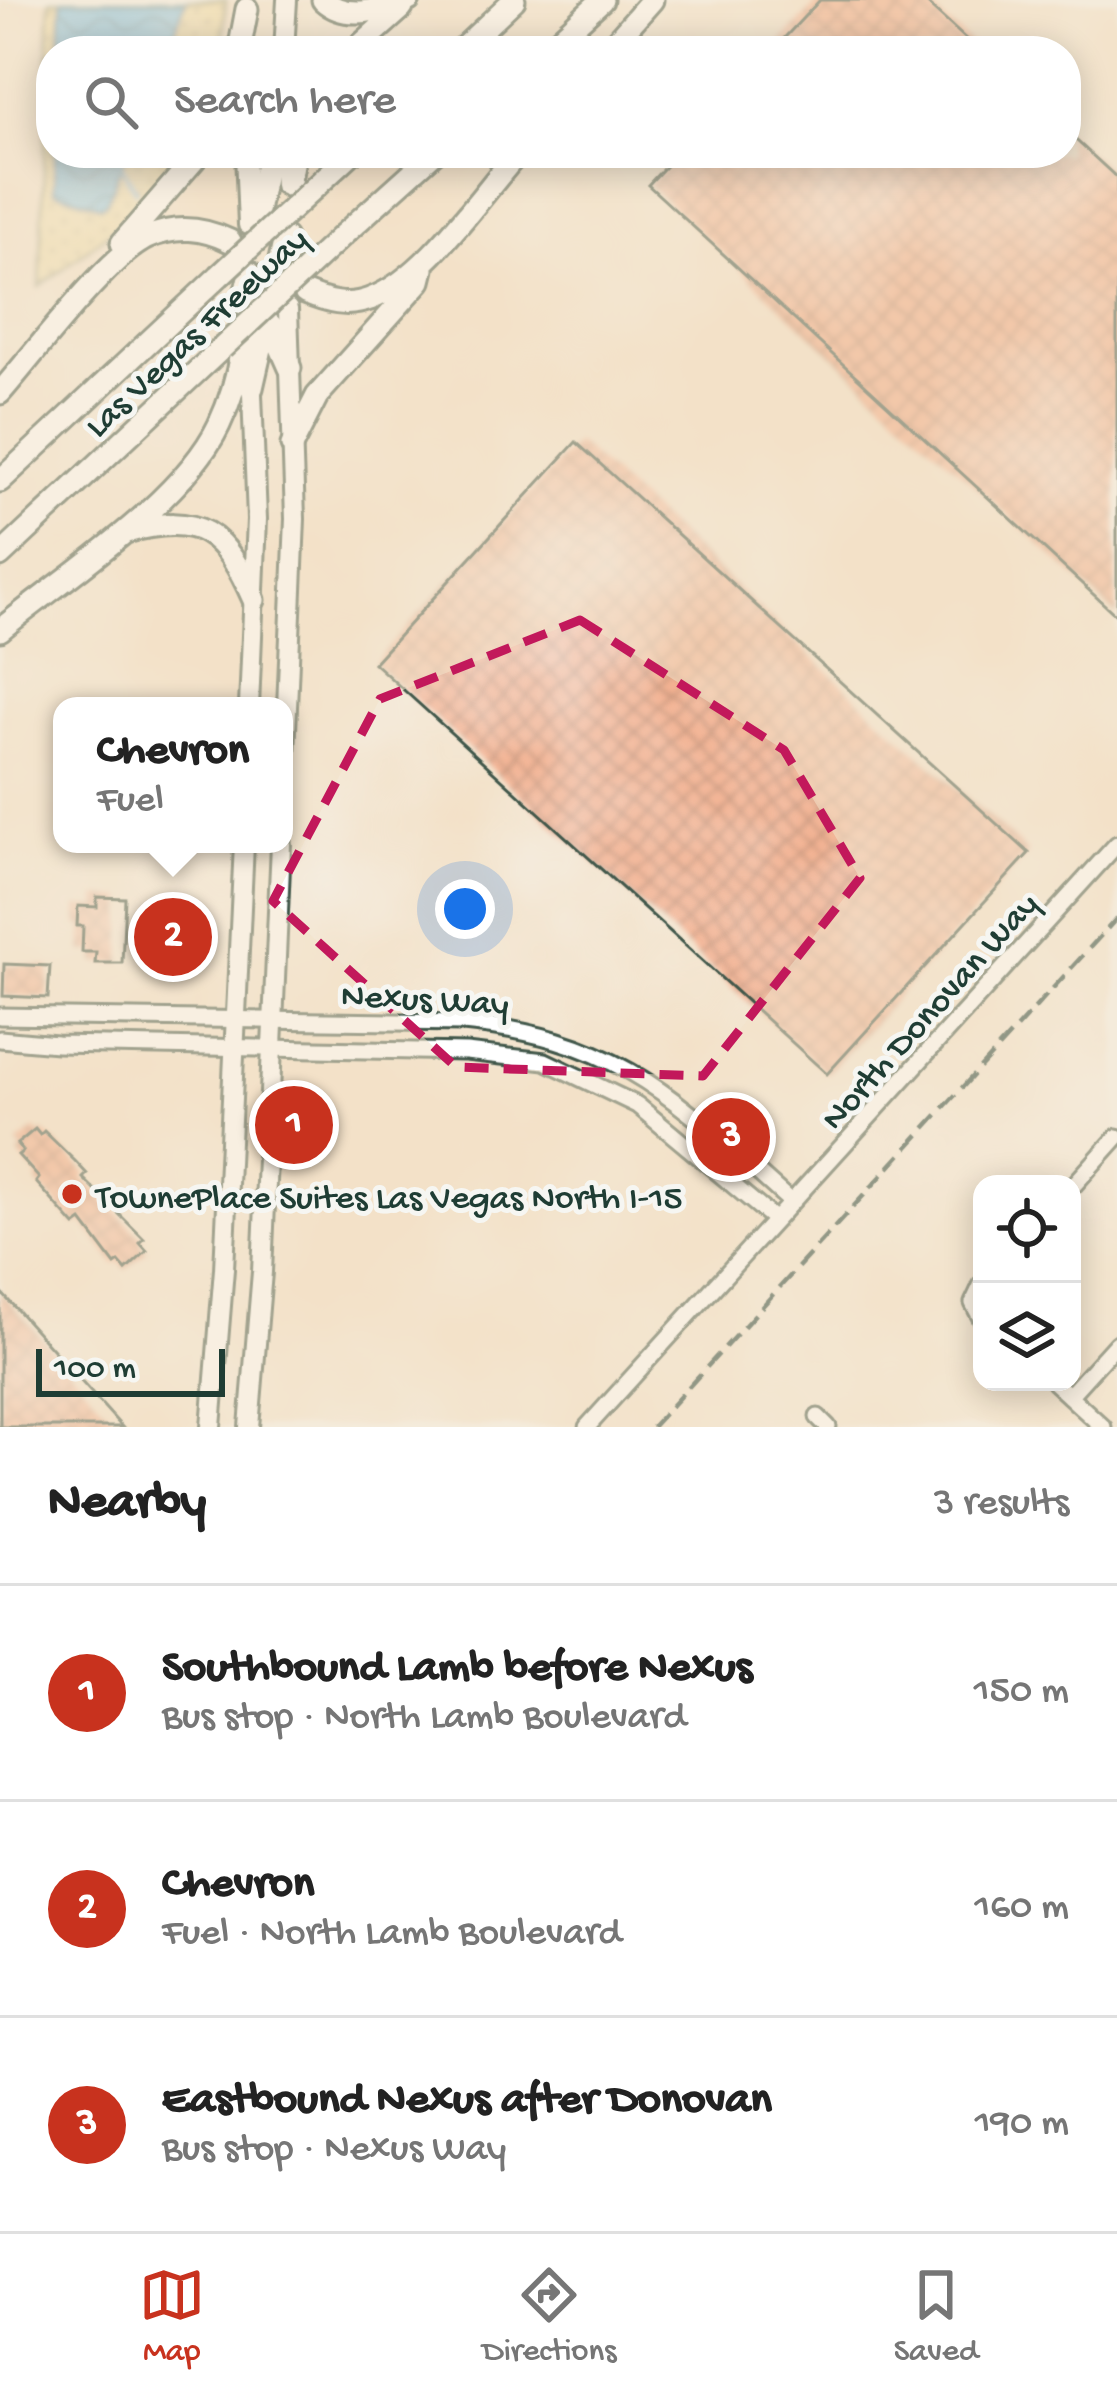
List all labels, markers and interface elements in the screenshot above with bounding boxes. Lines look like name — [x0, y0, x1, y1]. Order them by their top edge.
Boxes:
search box — [36, 36, 1081, 168]
icon: search — [78, 69, 144, 135]
text: Search here — [174, 76, 396, 129]
street label: Las Vegas Freeway — [78, 220, 319, 449]
popup — [53, 697, 293, 853]
text: Chevron — [97, 726, 249, 779]
text: Fuel — [97, 779, 164, 825]
your location — [435, 879, 495, 939]
street label: North Donovan Way — [814, 885, 1050, 1141]
pin: 2 — [134, 892, 212, 982]
street label: Nexus Way — [340, 977, 510, 1028]
pin: 1 — [255, 1080, 333, 1170]
pin: 3 — [692, 1092, 770, 1182]
map controls — [973, 1175, 1081, 1391]
button: locate — [973, 1175, 1081, 1283]
place label: TownePlace Suites Las Vegas North I-15 — [94, 1179, 682, 1222]
marker: TownePlace Suites Las Vegas North I-15 — [59, 1181, 85, 1207]
button: layers — [973, 1283, 1081, 1391]
scale bar — [36, 1343, 225, 1396]
text: 100 m — [54, 1351, 136, 1389]
text: Nearby — [48, 1475, 206, 1535]
text: 3 results — [934, 1482, 1069, 1528]
text: Southbound Lamb before Nexus — [162, 1643, 752, 1696]
text: 1 — [79, 1670, 95, 1716]
text: 150 m — [974, 1670, 1069, 1716]
text: Bus stop · North Lamb Boulevard — [162, 1696, 686, 1742]
text: Chevron — [162, 1859, 314, 1912]
text: 2 — [77, 1886, 97, 1932]
text: 160 m — [974, 1886, 1069, 1932]
text: Fuel · North Lamb Boulevard — [162, 1912, 621, 1958]
text: Eastbound Nexus after Donovan — [162, 2075, 772, 2128]
text: 3 — [77, 2102, 97, 2148]
text: 190 m — [975, 2102, 1069, 2148]
text: Bus stop · Nexus Way — [162, 2128, 506, 2174]
tab: Map — [139, 2262, 205, 2372]
tab: Directions — [482, 2262, 616, 2372]
tab: Saved — [894, 2262, 978, 2372]

